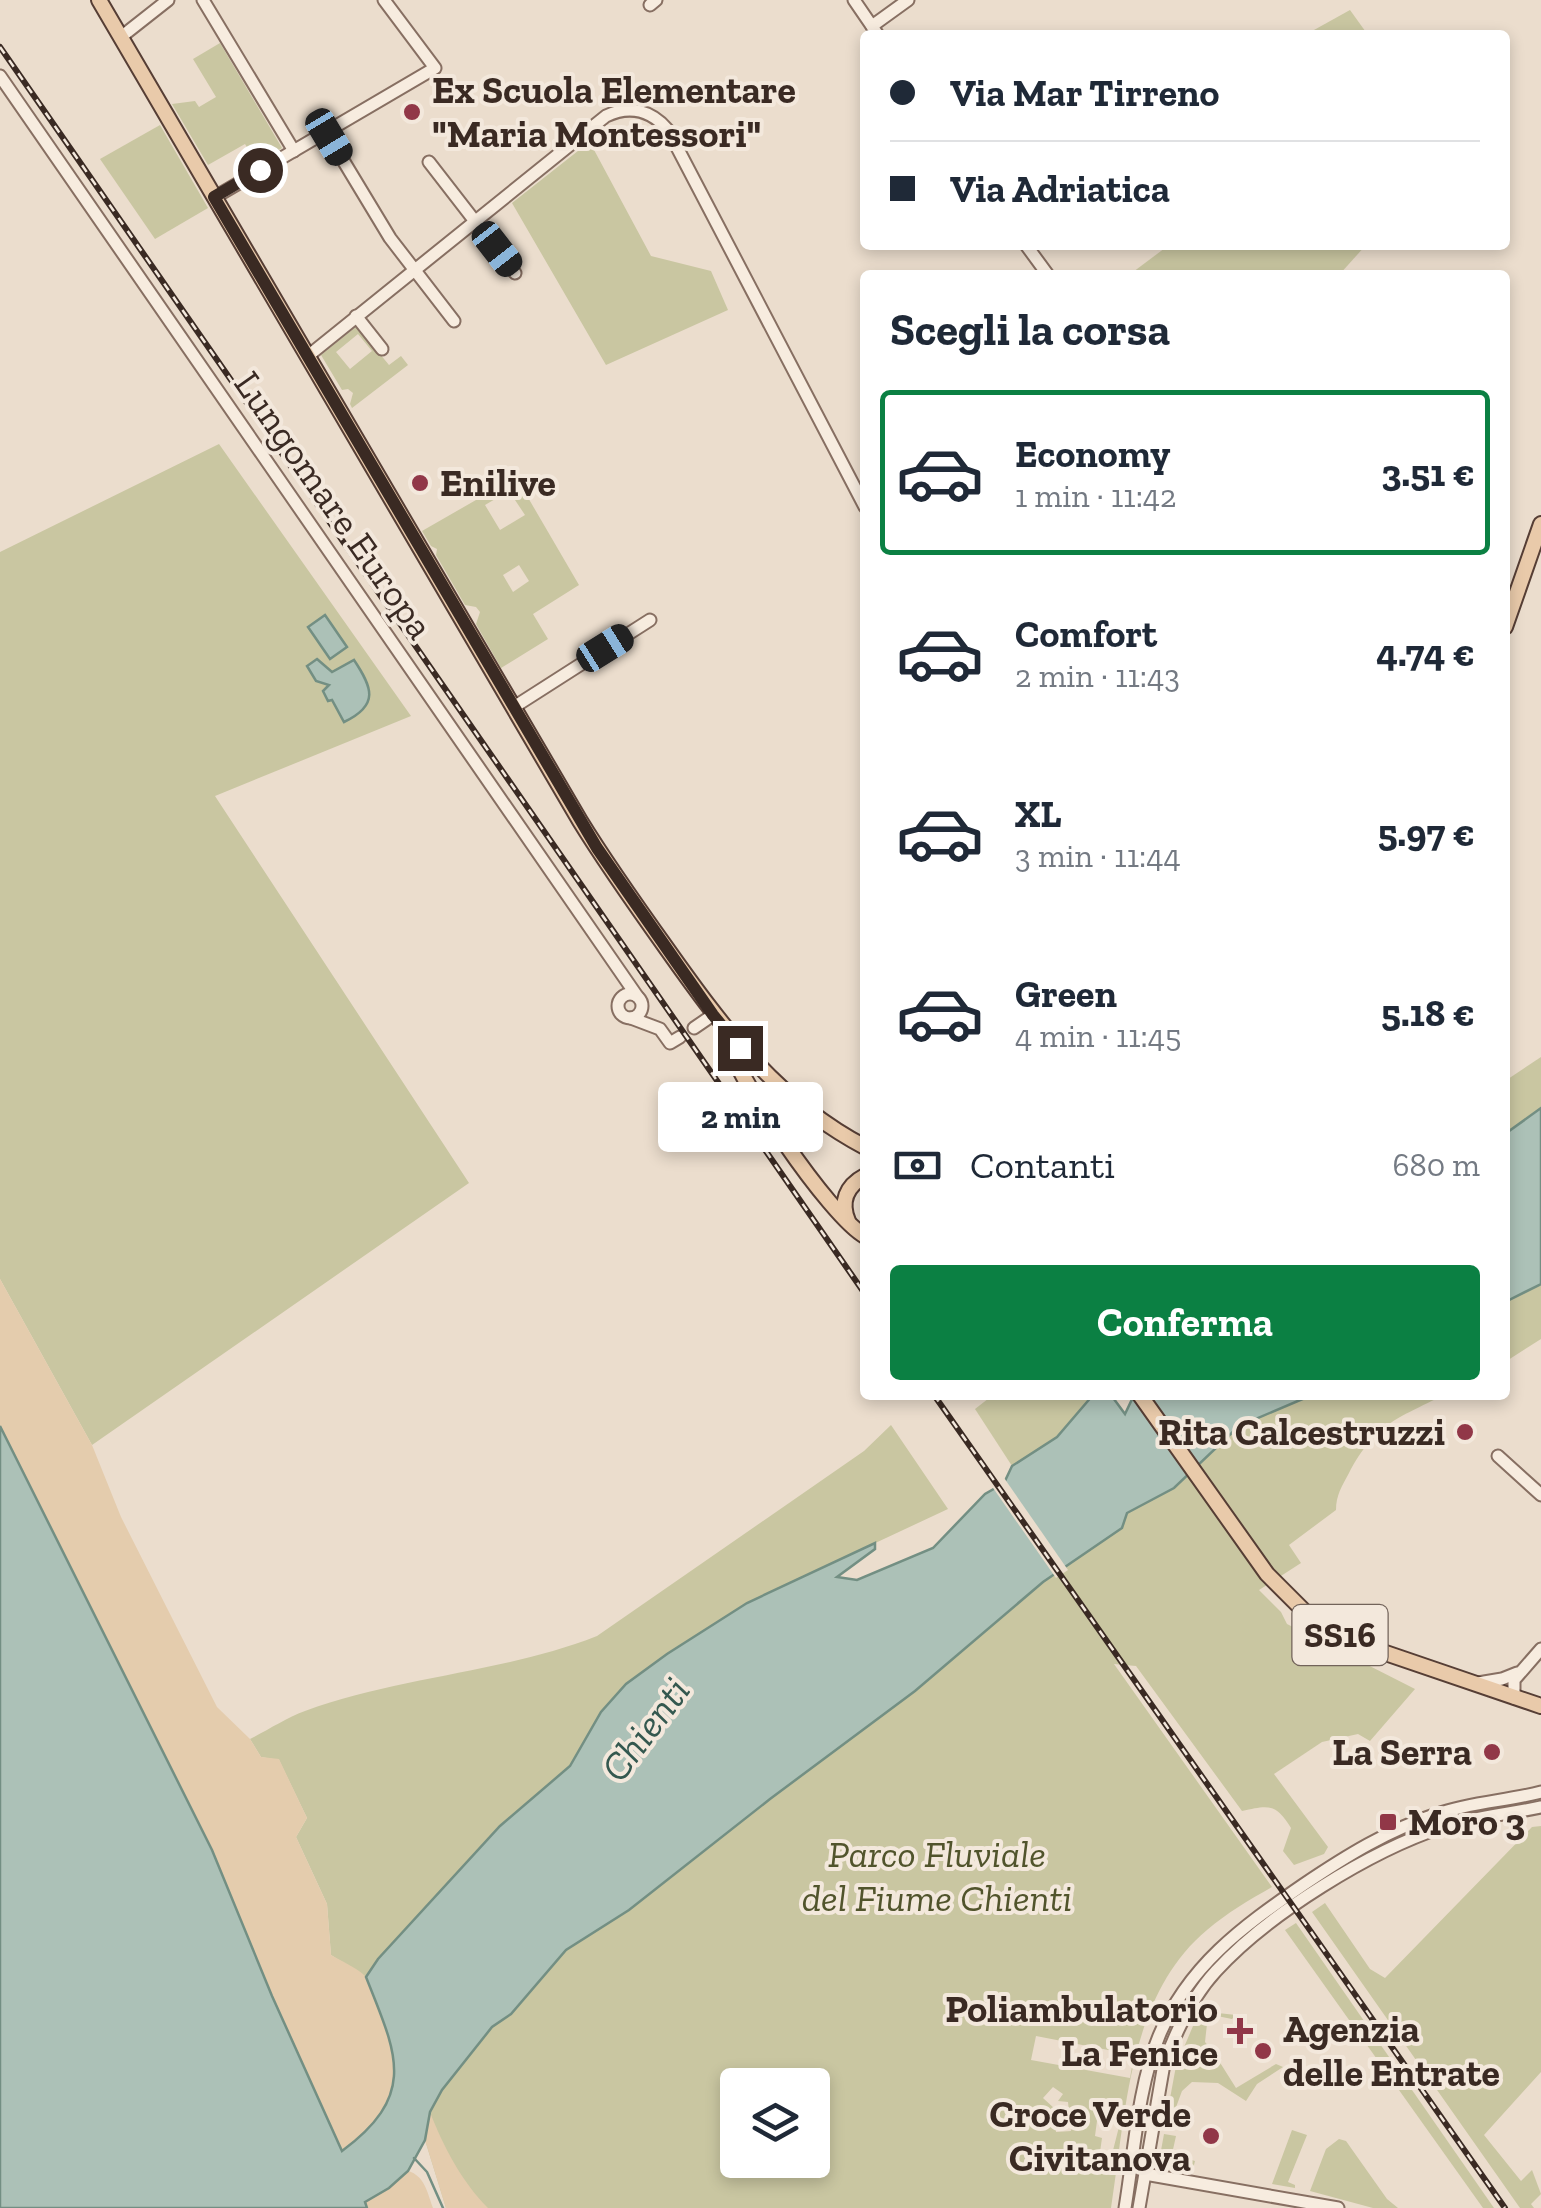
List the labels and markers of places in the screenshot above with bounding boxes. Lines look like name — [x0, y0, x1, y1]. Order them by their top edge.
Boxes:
place label: Ex Scuola Elementare "Maria Montessori" — [432, 67, 796, 157]
marker: Ex Scuola Elementare "Maria Montessori" — [401, 101, 423, 123]
place label: Enilive — [440, 460, 556, 506]
marker: Enilive — [409, 472, 431, 494]
place label: Rita Calcestruzzi — [1158, 1409, 1445, 1455]
marker: Rita Calcestruzzi — [1454, 1421, 1476, 1443]
place label: La Serra — [1332, 1729, 1472, 1775]
marker: La Serra — [1481, 1741, 1503, 1763]
place label: Moro 3 — [1408, 1799, 1525, 1845]
marker: Moro 3 — [1377, 1811, 1399, 1833]
place label: Poliambulatorio La Fenice — [945, 1986, 1218, 2076]
place label: Agenzia delle Entrate — [1283, 2006, 1500, 2096]
marker: Poliambulatorio La Fenice — [1227, 2018, 1253, 2044]
marker: Agenzia delle Entrate — [1252, 2040, 1274, 2062]
place label: Croce Verde Civitanova — [990, 2091, 1191, 2181]
marker: Croce Verde Civitanova — [1200, 2125, 1222, 2147]

